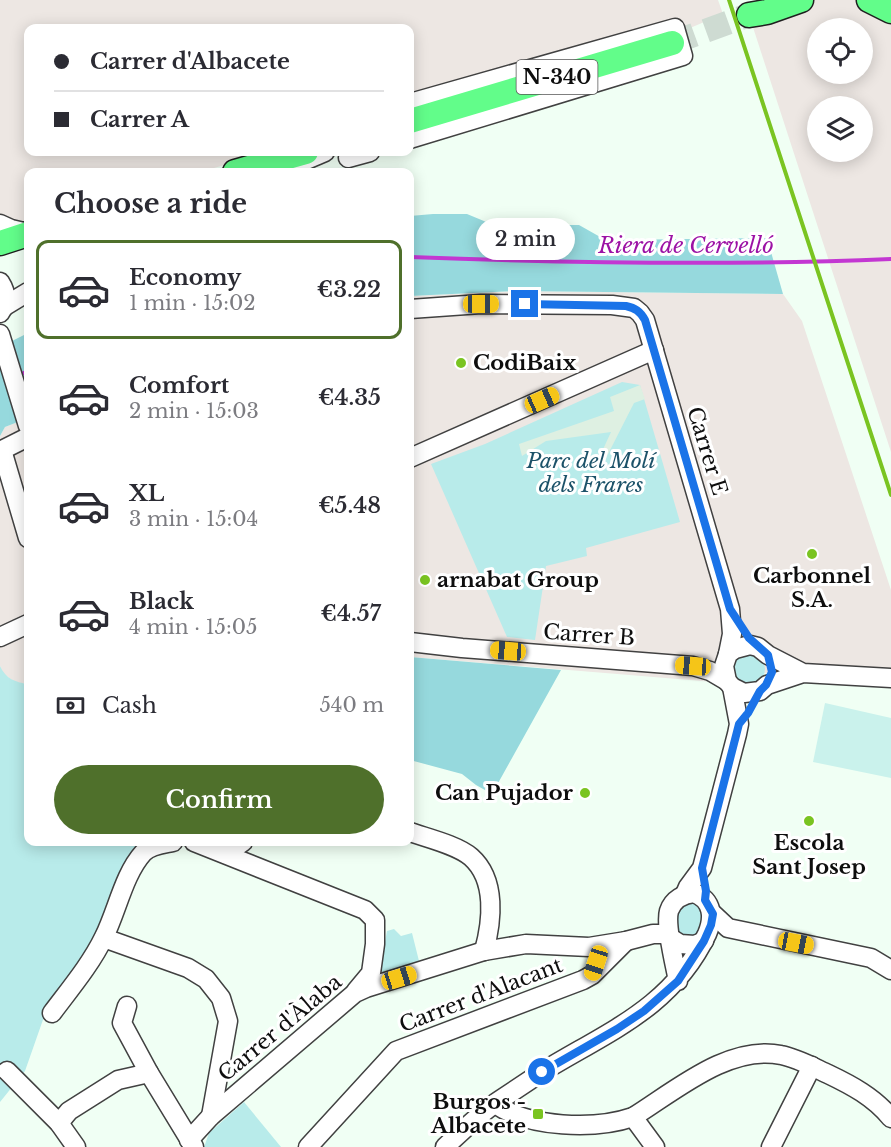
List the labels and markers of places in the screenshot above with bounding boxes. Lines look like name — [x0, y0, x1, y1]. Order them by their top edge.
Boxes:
place label: CodiBaix — [473, 350, 577, 376]
marker: CodiBaix — [454, 356, 468, 370]
marker: Carbonnel S.A. — [805, 547, 819, 561]
place label: Carbonnel S.A. — [753, 563, 872, 613]
place label: arnabat Group — [437, 567, 599, 593]
marker: arnabat Group — [418, 573, 432, 587]
place label: Can Pujador — [435, 780, 574, 806]
marker: Can Pujador — [578, 786, 592, 800]
marker: Escola Sant Josep — [802, 814, 816, 828]
place label: Escola Sant Josep — [752, 830, 866, 880]
place label: Burgos - Albacete — [430, 1089, 526, 1139]
marker: Burgos - Albacete — [531, 1107, 545, 1121]

